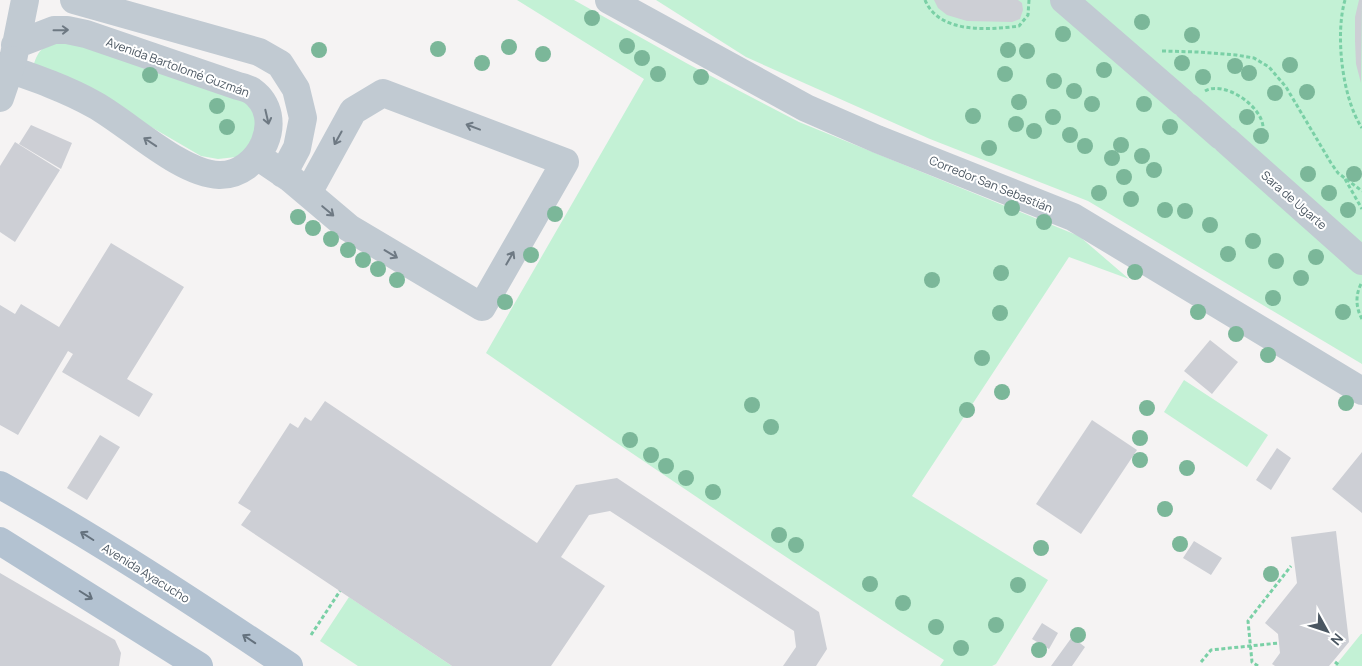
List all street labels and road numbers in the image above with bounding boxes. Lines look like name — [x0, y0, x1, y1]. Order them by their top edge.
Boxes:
street label: Avenida Bartolomé Guzmán — [104, 33, 252, 101]
street label: Corredor San Sebastián — [927, 151, 1055, 217]
street label: Sara de Ugarte — [1258, 167, 1330, 233]
street label: Avenida Ayacucho — [99, 539, 193, 607]

